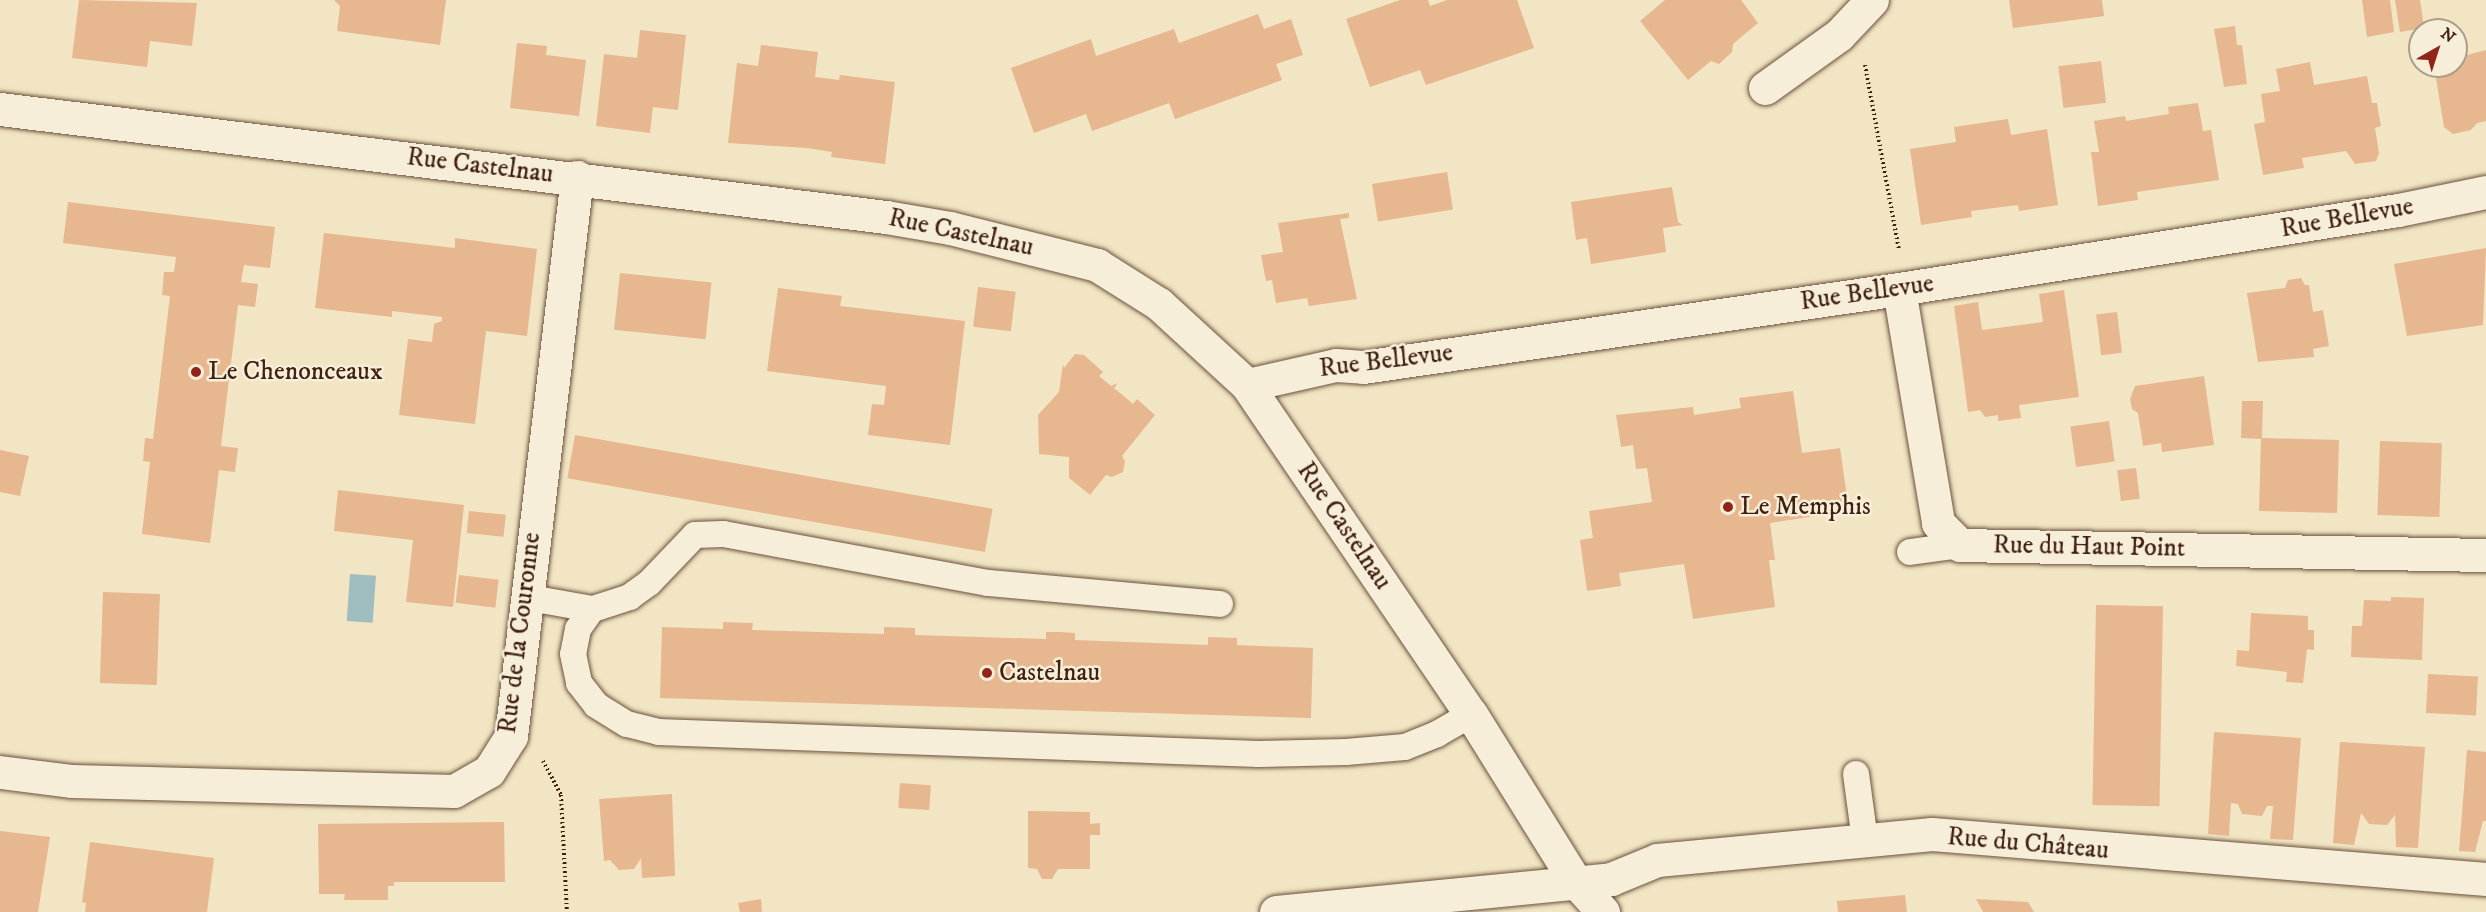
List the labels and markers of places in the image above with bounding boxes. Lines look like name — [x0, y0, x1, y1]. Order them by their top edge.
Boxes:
place label: Le Chenonceaux — [208, 356, 383, 388]
marker: Le Chenonceaux — [189, 365, 203, 379]
place label: Le Memphis — [1740, 491, 1871, 523]
marker: Le Memphis — [1721, 500, 1735, 514]
place label: Castelnau — [999, 657, 1100, 689]
marker: Castelnau — [980, 666, 994, 680]

